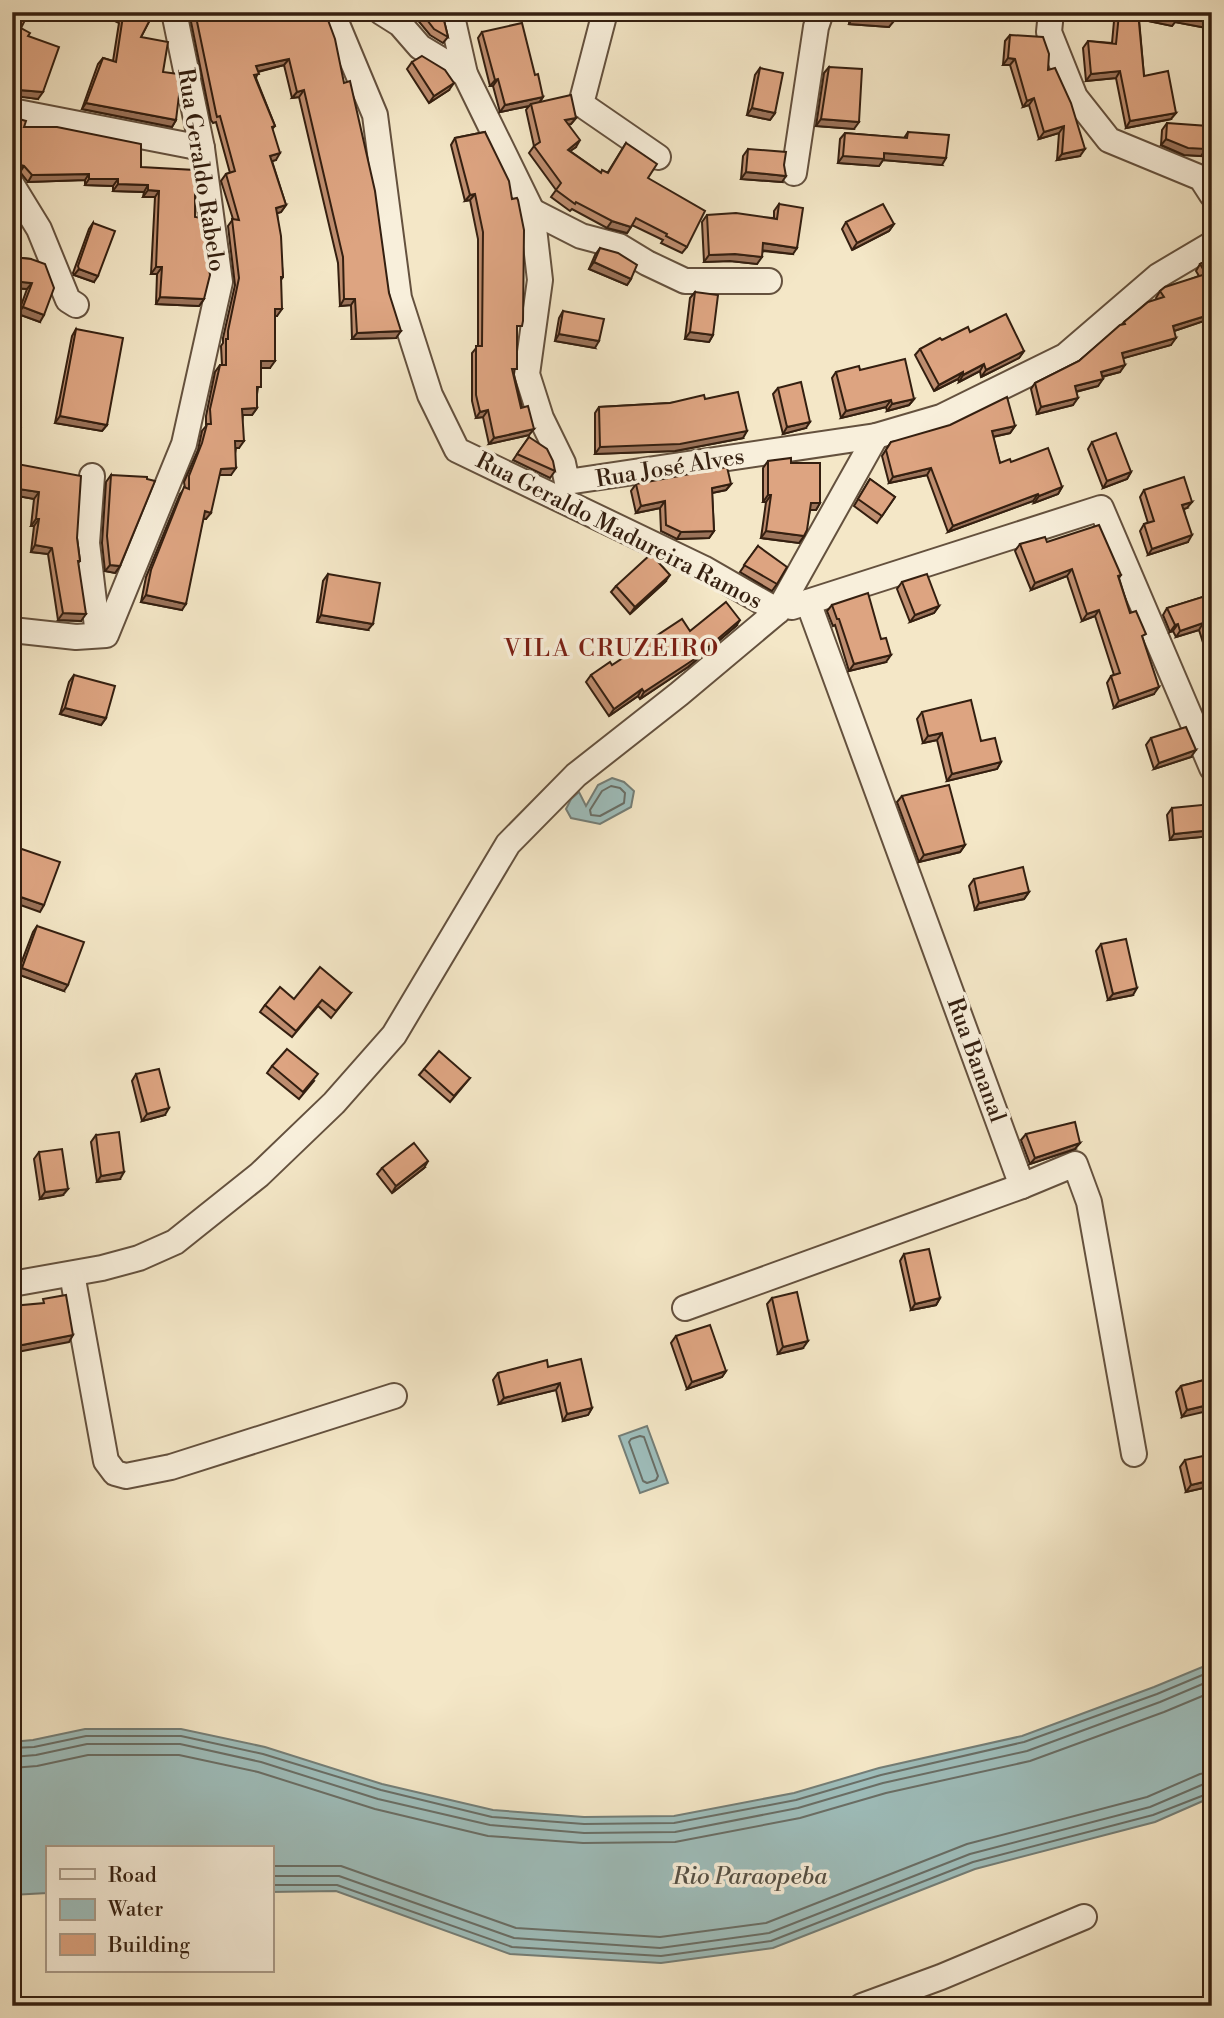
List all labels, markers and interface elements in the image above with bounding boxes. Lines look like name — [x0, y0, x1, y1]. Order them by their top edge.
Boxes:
street label: Rua Geraldo Rabelo — [171, 66, 231, 274]
street label: Rua José Alves — [594, 442, 746, 494]
street label: Rua Geraldo Madureira Ramos — [471, 446, 767, 616]
district label: VILA CRUZEIRO — [503, 634, 720, 664]
street label: Rua Bananal — [940, 994, 1012, 1126]
legend — [46, 1846, 273, 1972]
water label: Rio Paraopeba — [672, 1862, 828, 1892]
text: Road — [108, 1863, 157, 1889]
text: Water — [107, 1897, 163, 1923]
text: Building — [107, 1933, 190, 1959]

